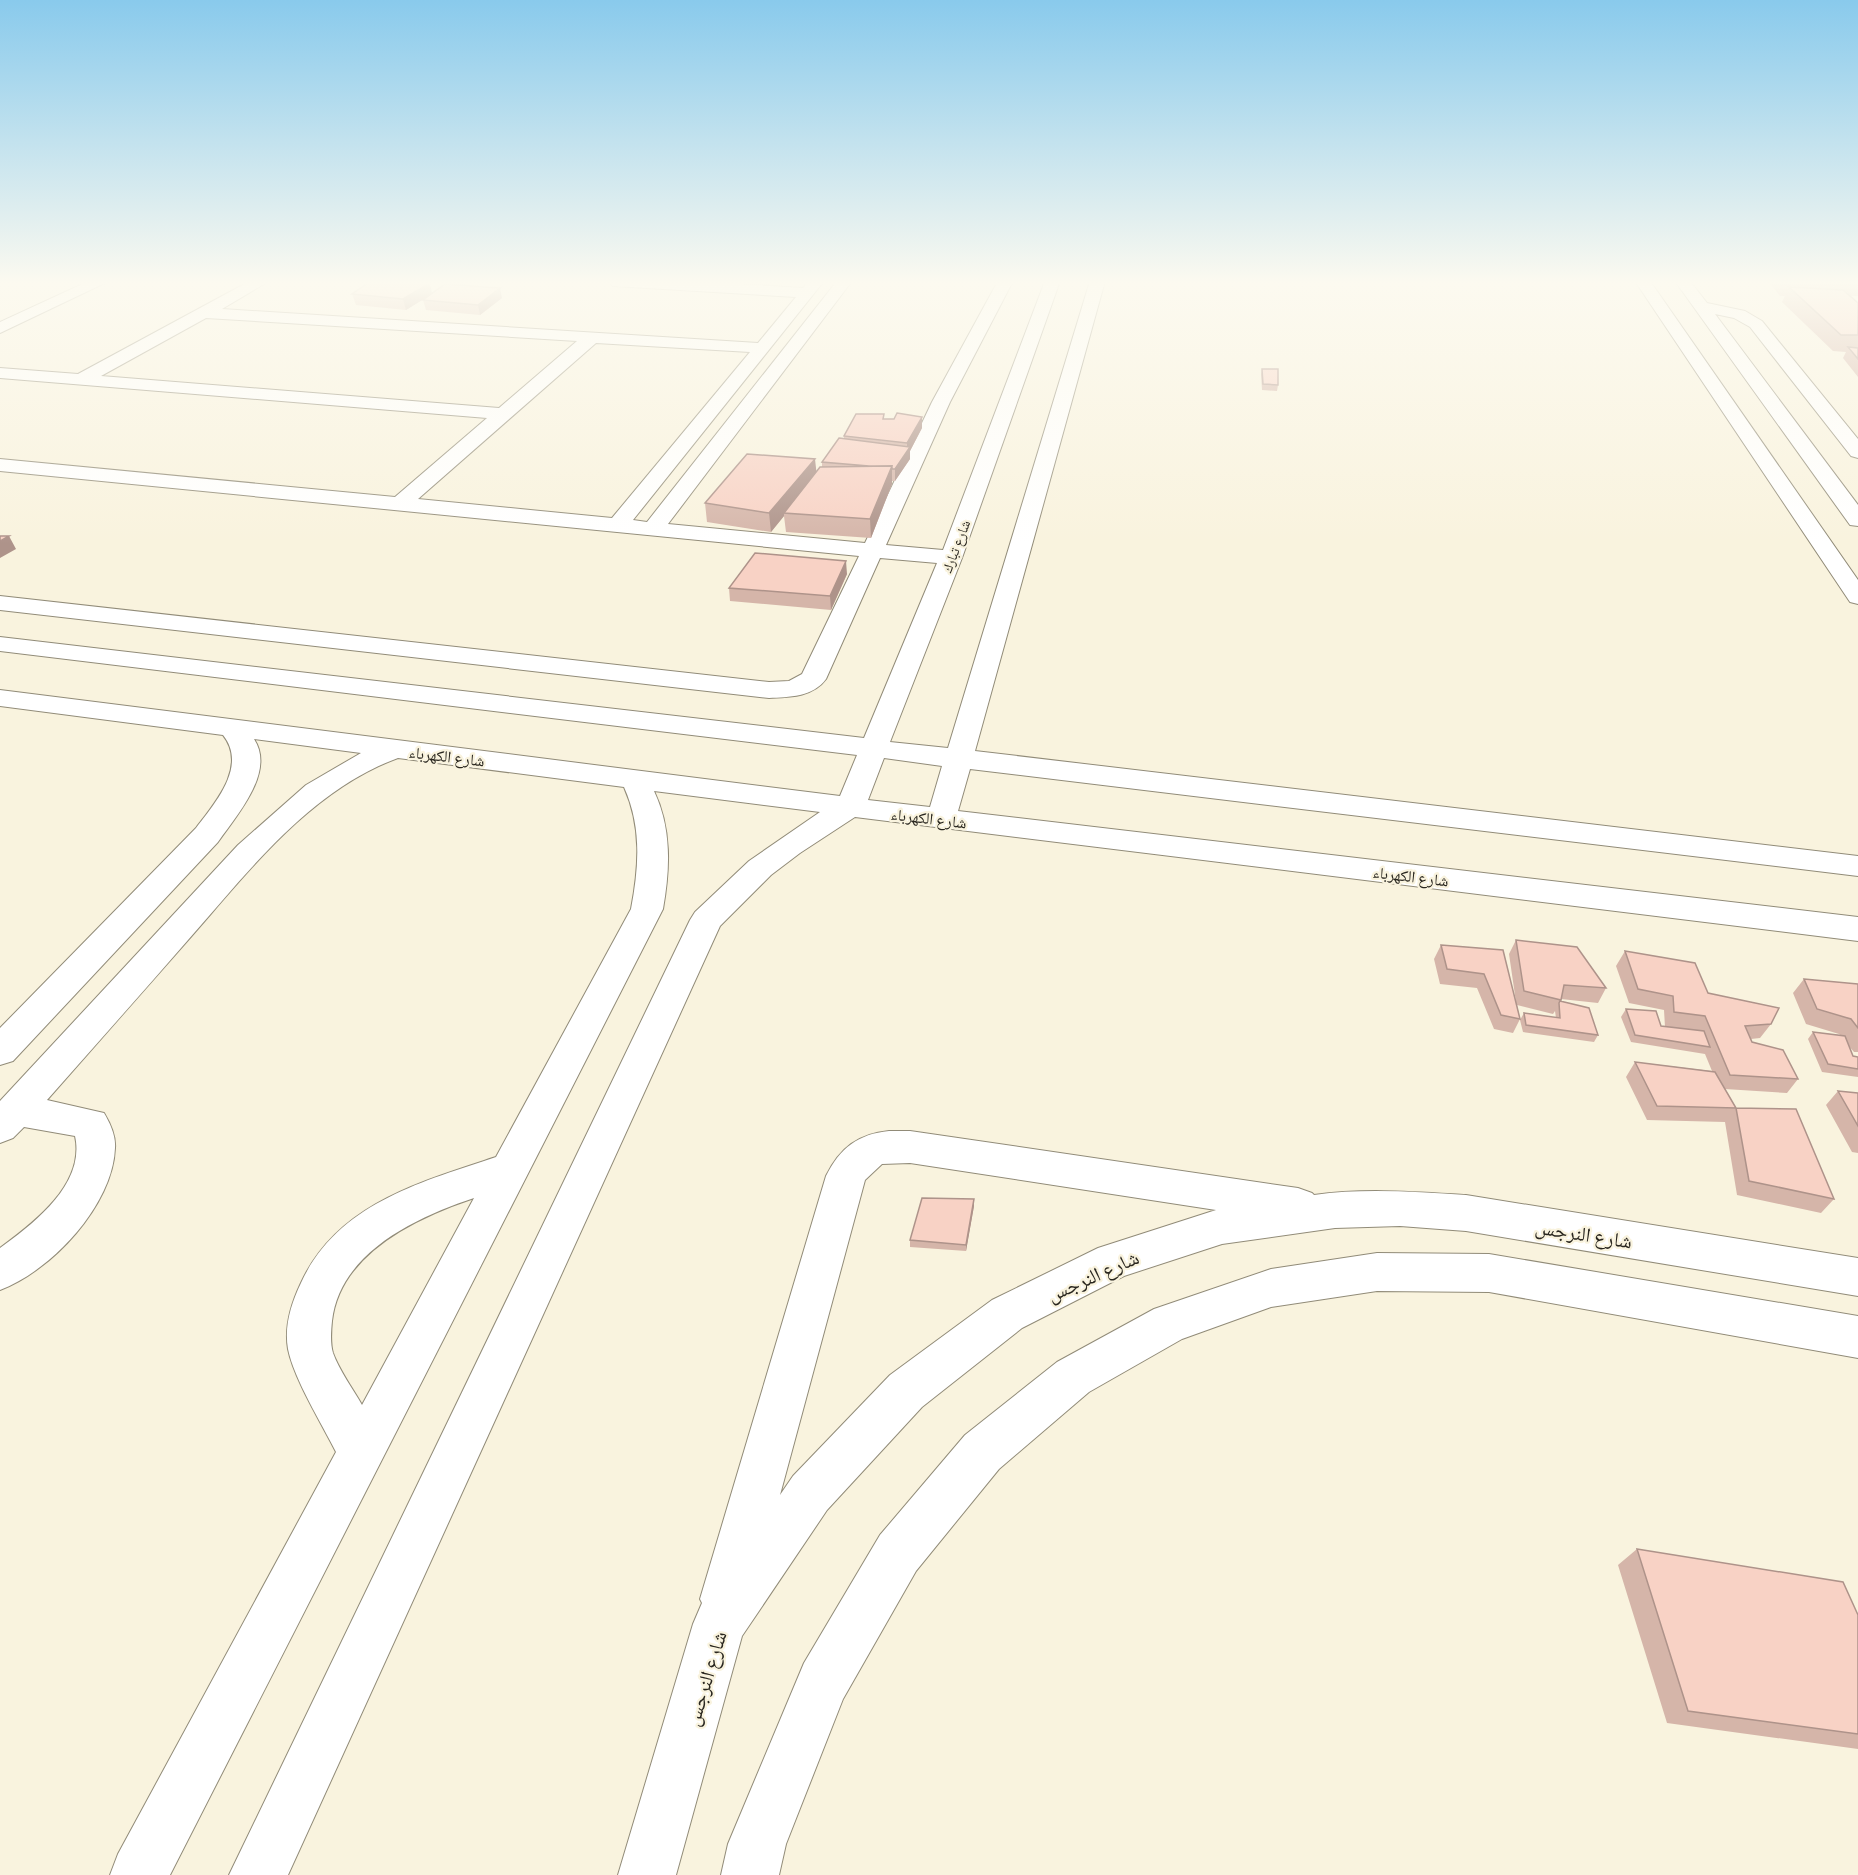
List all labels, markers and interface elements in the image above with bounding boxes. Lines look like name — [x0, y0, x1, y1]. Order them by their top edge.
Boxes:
street label: شارع تبارك — [936, 517, 975, 576]
street label: شارع الكهرباء — [408, 738, 486, 772]
street label: شارع الكهرباء — [890, 800, 968, 834]
street label: شارع الكهرباء — [1372, 858, 1450, 892]
street label: شارع النرجس — [1533, 1210, 1635, 1254]
street label: شارع النرجس — [1041, 1240, 1143, 1308]
street label: شارع النرجس — [675, 1627, 733, 1729]

